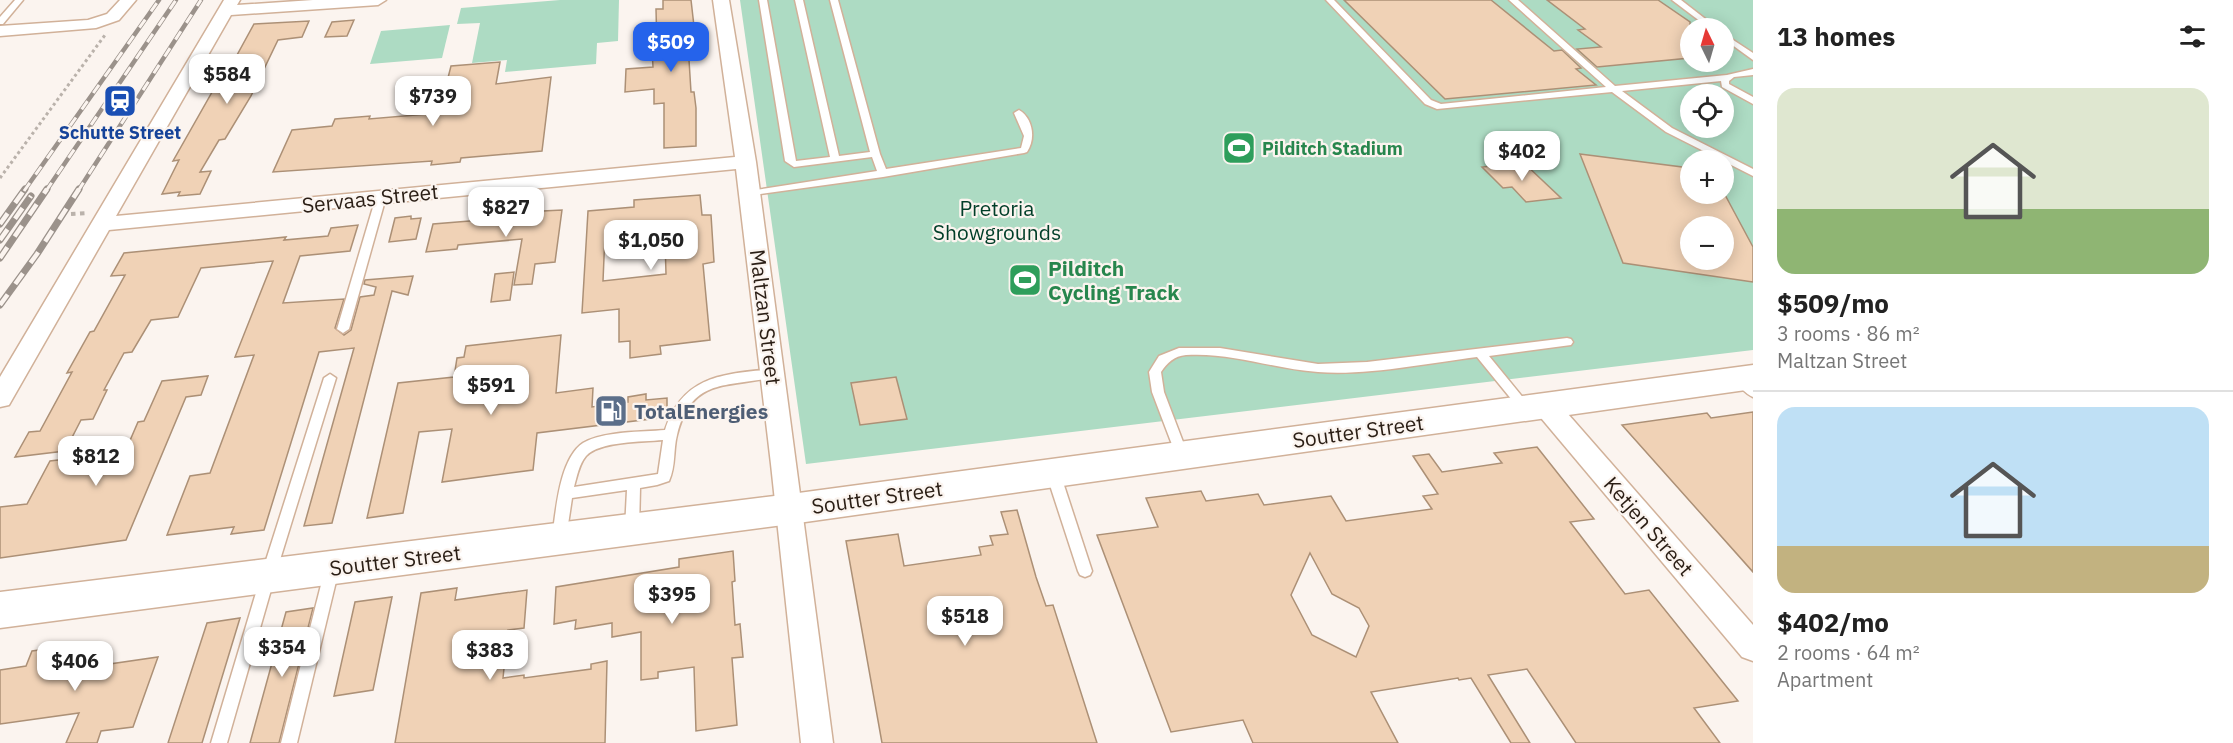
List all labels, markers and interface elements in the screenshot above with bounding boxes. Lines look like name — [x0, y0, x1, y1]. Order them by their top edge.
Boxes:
north arrow — [1680, 18, 1734, 72]
map controls — [1680, 18, 1734, 270]
text: 13 homes — [1777, 19, 1895, 53]
icon: filters — [2176, 20, 2209, 53]
pin: $509 — [635, 22, 707, 73]
text: $509 — [647, 28, 695, 55]
pin: $584 — [191, 54, 263, 105]
text: $584 — [203, 60, 251, 87]
pin: $739 — [397, 76, 469, 127]
text: $739 — [409, 82, 457, 109]
station icon: Schutte Street — [102, 83, 138, 119]
button: locate — [1680, 84, 1734, 138]
place label: Schutte Street — [59, 121, 181, 144]
icon: home — [1939, 127, 2047, 235]
sports icon: Pilditch Stadium — [1221, 130, 1257, 166]
pin: $402 — [1486, 131, 1558, 182]
place label: Pilditch Stadium — [1262, 137, 1403, 160]
text: $402 — [1498, 137, 1546, 164]
button: + — [1680, 150, 1734, 204]
street label: Servaas Street — [300, 177, 440, 219]
pin: $827 — [470, 187, 542, 238]
text: $827 — [482, 193, 530, 220]
park label: Pretoria Showgrounds — [933, 194, 1061, 246]
button: − — [1680, 216, 1734, 270]
pin: $1,050 — [602, 220, 700, 271]
text: $1,050 — [618, 226, 684, 253]
street label: Maltzan Street — [744, 247, 788, 387]
place label: Pilditch Cycling Track — [1048, 254, 1180, 306]
sports icon: Pilditch Cycling Track — [1007, 262, 1043, 298]
text: $509/mo — [1777, 286, 1889, 320]
text: 3 rooms · 86 m² — [1777, 320, 1920, 347]
text: Maltzan Street — [1777, 347, 1907, 374]
pin: $591 — [455, 365, 527, 416]
text: $591 — [467, 371, 515, 398]
fuel station icon: TotalEnergies — [593, 393, 629, 429]
place label: TotalEnergies — [634, 397, 768, 425]
street label: Soutter Street — [1291, 408, 1425, 454]
pin: $812 — [60, 436, 132, 487]
text: $812 — [72, 442, 120, 469]
icon: home — [1939, 446, 2047, 554]
street label: Ketjen Street — [1598, 470, 1700, 582]
street label: Soutter Street — [810, 474, 944, 520]
street label: Soutter Street — [328, 538, 462, 582]
pin: $395 — [636, 574, 708, 625]
text: $395 — [648, 580, 696, 607]
pin: $518 — [929, 596, 1001, 647]
text: $518 — [941, 602, 989, 629]
text: $402/mo — [1777, 605, 1889, 639]
pin: $354 — [246, 627, 318, 678]
pin: $383 — [454, 630, 526, 681]
text: $354 — [258, 633, 306, 660]
text: $383 — [466, 636, 514, 663]
text: 2 rooms · 64 m² — [1777, 639, 1920, 666]
pin: $406 — [39, 641, 111, 692]
text: $406 — [51, 647, 99, 674]
text: Apartment — [1777, 666, 1873, 693]

